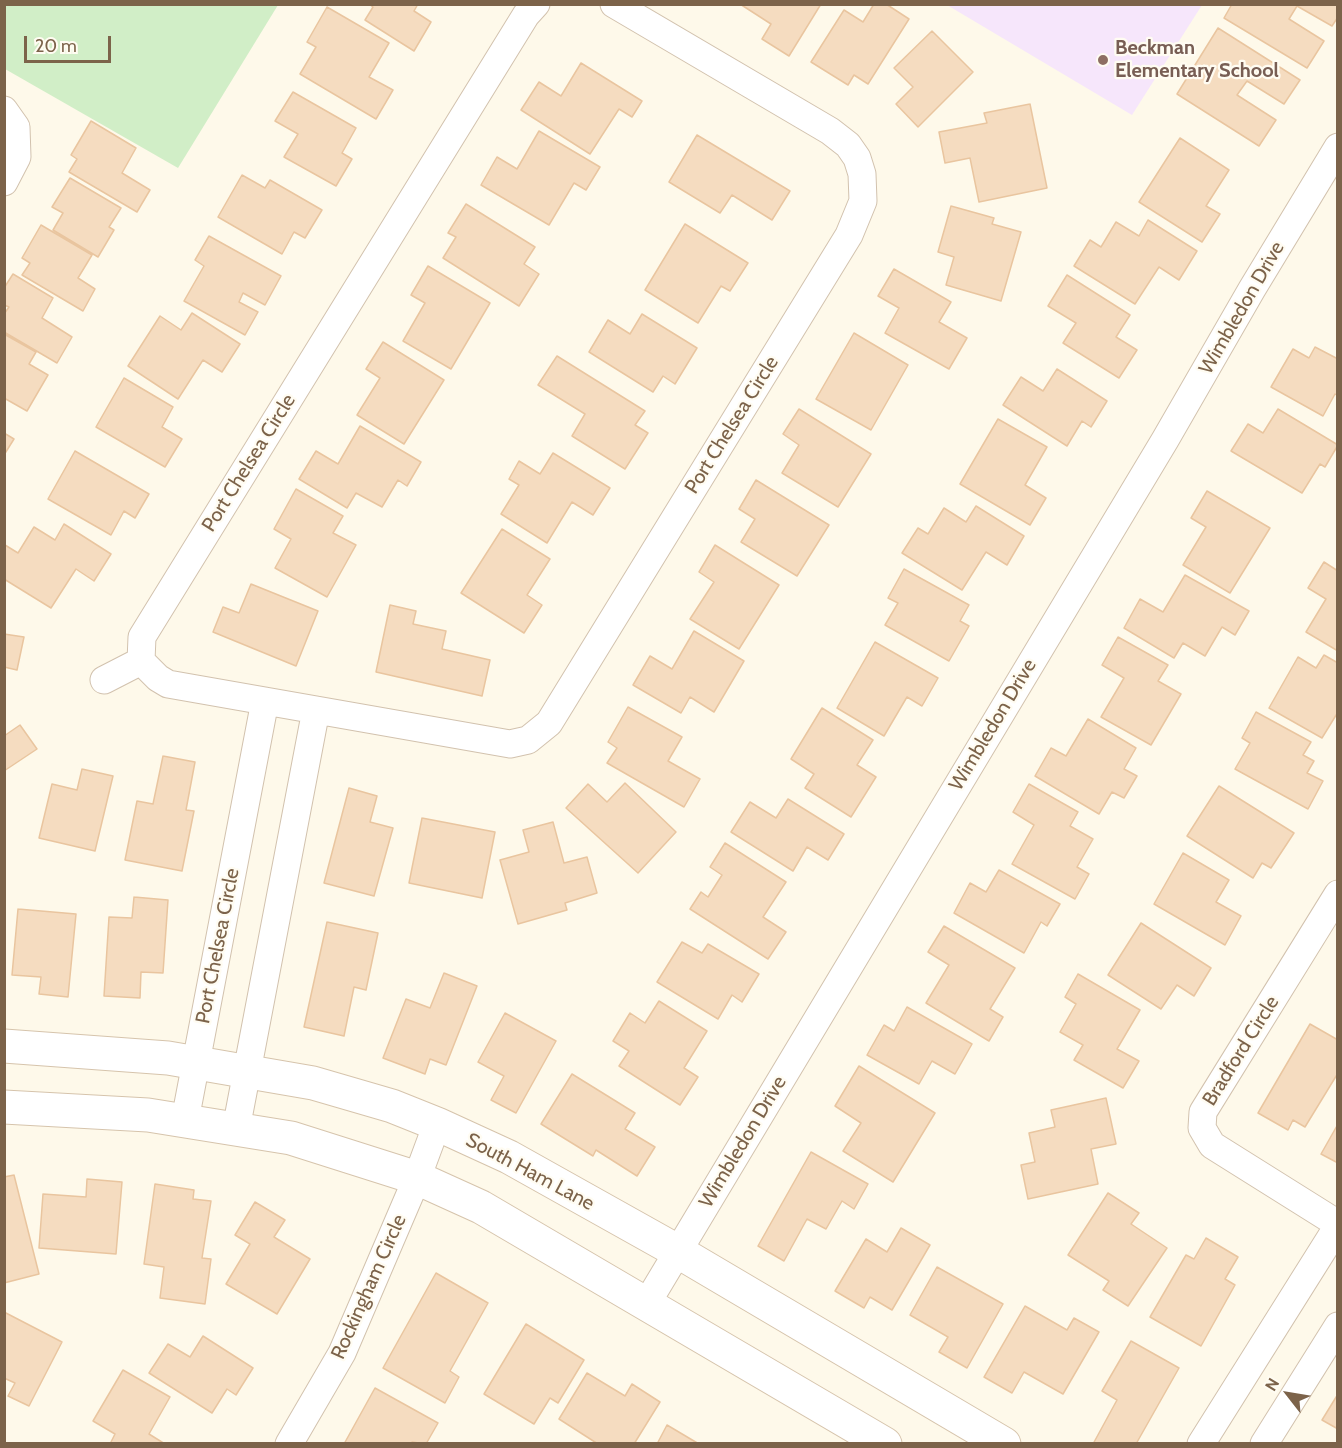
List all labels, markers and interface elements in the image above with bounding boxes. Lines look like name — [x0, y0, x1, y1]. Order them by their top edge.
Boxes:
scale bar — [27, 24, 114, 62]
text: 20 m — [35, 35, 77, 57]
place label: Beckman Elementary School — [1115, 36, 1279, 83]
marker: Beckman Elementary School — [1096, 53, 1110, 67]
street label: Wimbledon Drive — [1194, 237, 1290, 379]
street label: Port Chelsea Circle — [680, 352, 784, 498]
street label: Port Chelsea Circle — [197, 390, 301, 536]
street label: Wimbledon Drive — [944, 655, 1042, 795]
street label: Port Chelsea Circle — [191, 866, 245, 1026]
street label: Bradford Circle — [1198, 992, 1284, 1110]
street label: Wimbledon Drive — [694, 1072, 792, 1212]
street label: South Ham Lane — [462, 1128, 598, 1216]
street label: Rockingham Circle — [326, 1211, 412, 1363]
north arrow — [1258, 1364, 1318, 1424]
text: N — [1261, 1375, 1283, 1394]

